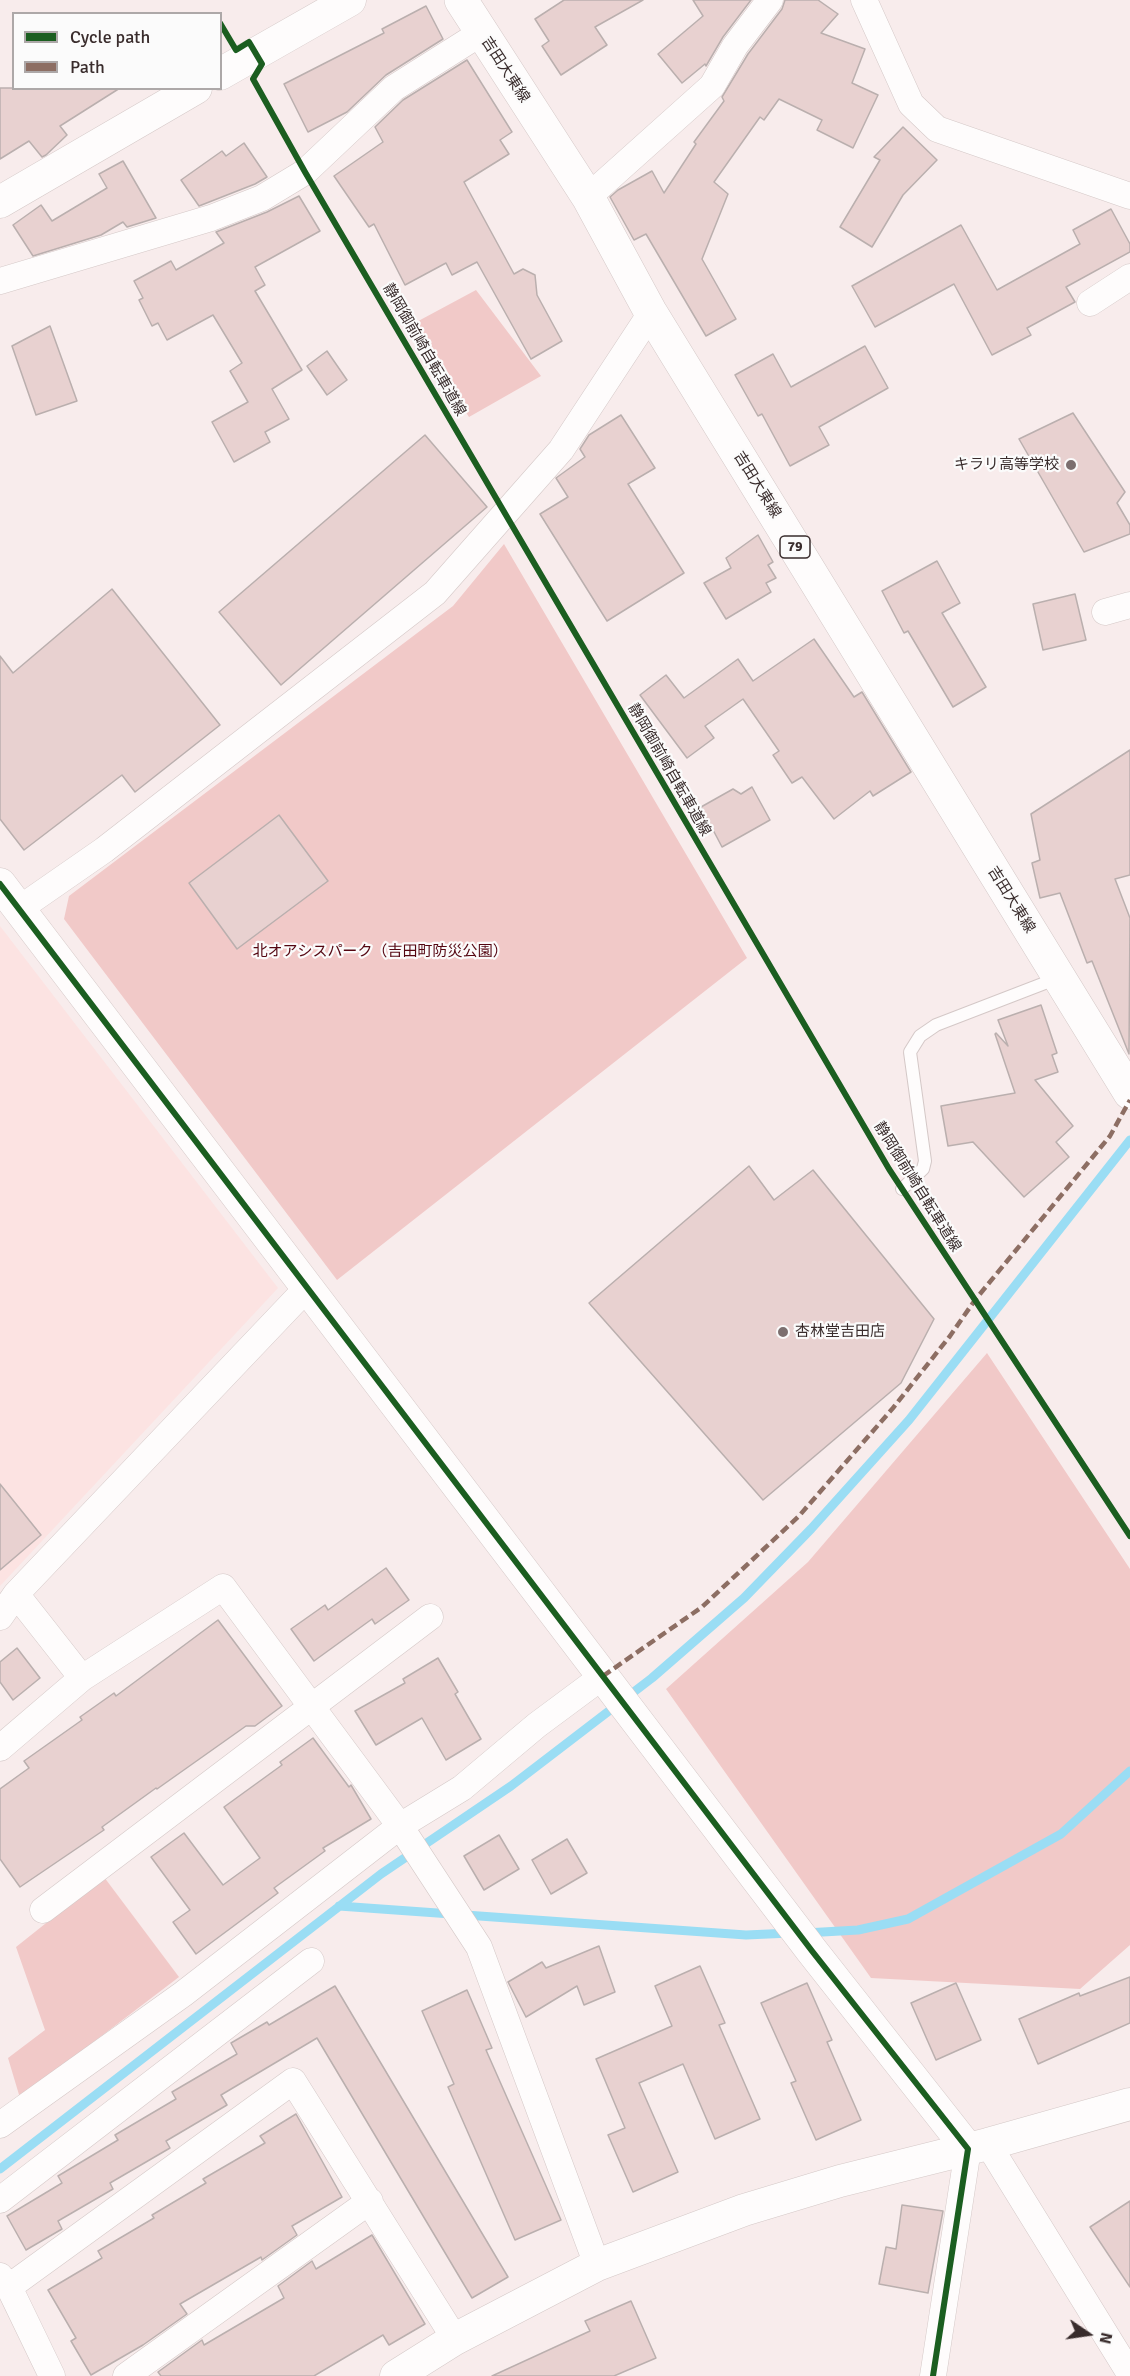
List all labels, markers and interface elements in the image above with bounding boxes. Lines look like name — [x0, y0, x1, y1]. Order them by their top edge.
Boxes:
legend — [12, 12, 222, 90]
text: Cycle path — [70, 26, 150, 48]
street label: 吉田大東線 — [477, 34, 533, 106]
text: Path — [70, 56, 105, 78]
street label: 静岡御前崎自転車道線 — [379, 281, 469, 419]
street label: 吉田大東線 — [729, 448, 785, 522]
place label: キラリ高等学校 — [954, 456, 1059, 474]
marker: キラリ高等学校 — [1064, 458, 1078, 472]
road number: 79 — [780, 536, 810, 558]
street label: 静岡御前崎自転車道線 — [624, 701, 714, 839]
street label: 吉田大東線 — [983, 863, 1039, 937]
park label: 北オアシスパーク（吉田町防災公園） — [253, 943, 507, 961]
street label: 静岡御前崎自転車道線 — [870, 1119, 964, 1255]
place label: 杏林堂吉田店 — [795, 1323, 885, 1341]
marker: 杏林堂吉田店 — [776, 1325, 790, 1339]
north arrow — [1058, 2304, 1118, 2364]
text: N — [1095, 2330, 1117, 2346]

